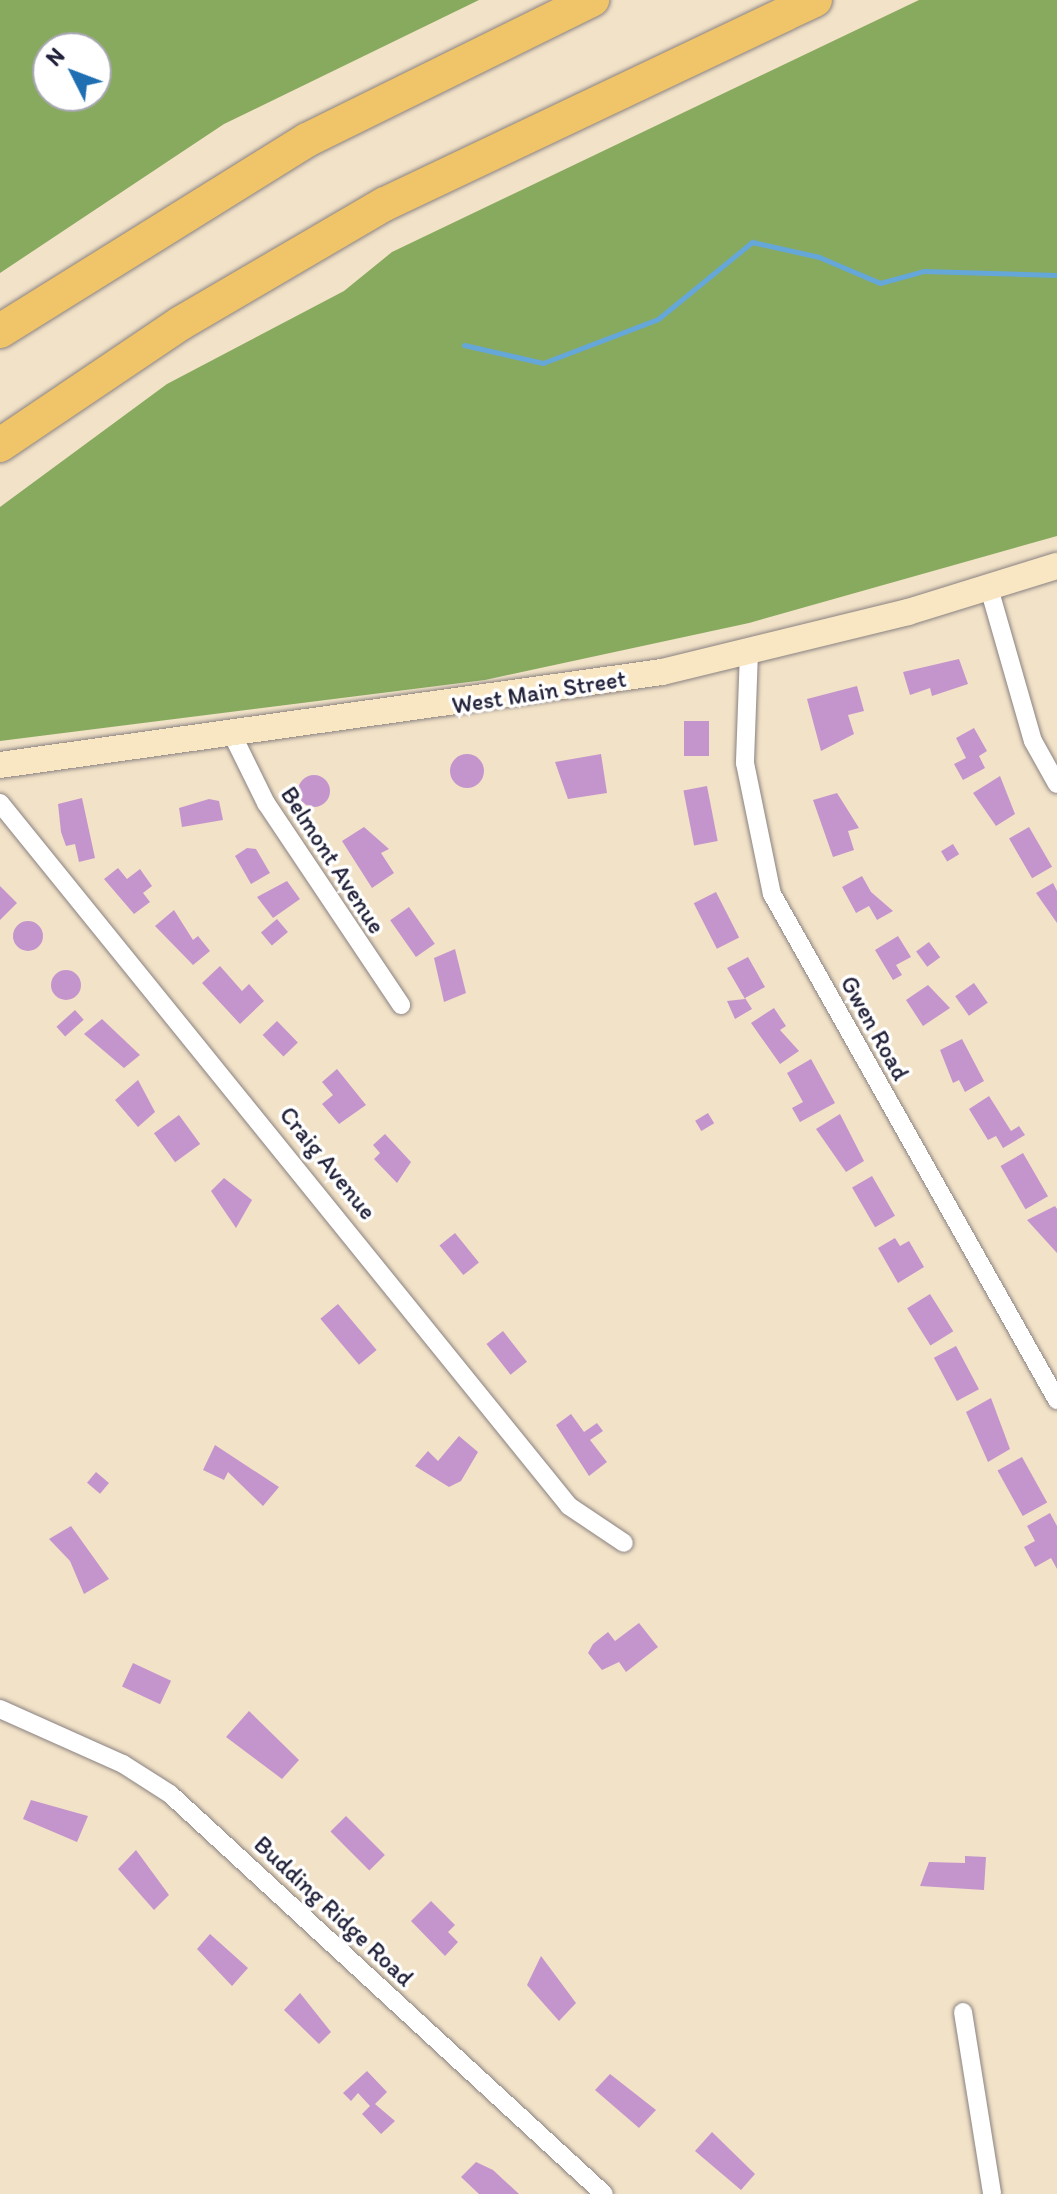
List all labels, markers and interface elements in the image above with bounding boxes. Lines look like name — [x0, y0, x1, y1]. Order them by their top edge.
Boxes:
north arrow — [32, 32, 112, 112]
text: N — [40, 42, 70, 72]
street label: West Main Street — [450, 664, 628, 720]
street label: Belmont Avenue — [275, 782, 391, 938]
street label: Gwen Road — [835, 971, 915, 1085]
street label: Craig Avenue — [274, 1101, 382, 1225]
street label: Budding Ridge Road — [249, 1830, 419, 1992]

